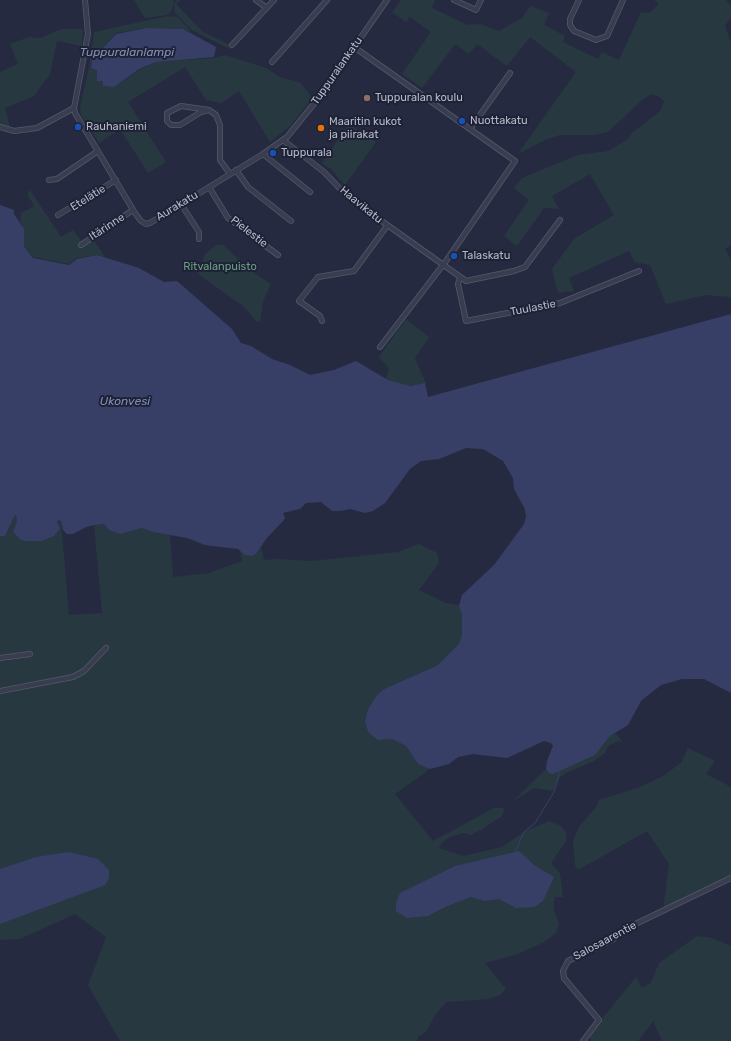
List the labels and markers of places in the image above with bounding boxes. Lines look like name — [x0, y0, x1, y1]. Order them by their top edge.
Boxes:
place label: Tuppuralan koulu — [375, 91, 463, 105]
marker: Tuppuralan koulu — [362, 93, 372, 103]
place label: Nuottakatu — [470, 114, 528, 128]
place label: Maaritin kukot ja piirakat — [329, 115, 401, 141]
marker: Nuottakatu — [457, 116, 467, 126]
place label: Rauhaniemi — [86, 120, 147, 134]
marker: Rauhaniemi — [73, 122, 83, 132]
marker: Maaritin kukot ja piirakat — [316, 123, 326, 133]
place label: Tuppurala — [281, 146, 332, 160]
marker: Tuppurala — [268, 148, 278, 158]
place label: Talaskatu — [462, 249, 510, 263]
marker: Talaskatu — [449, 251, 459, 261]

